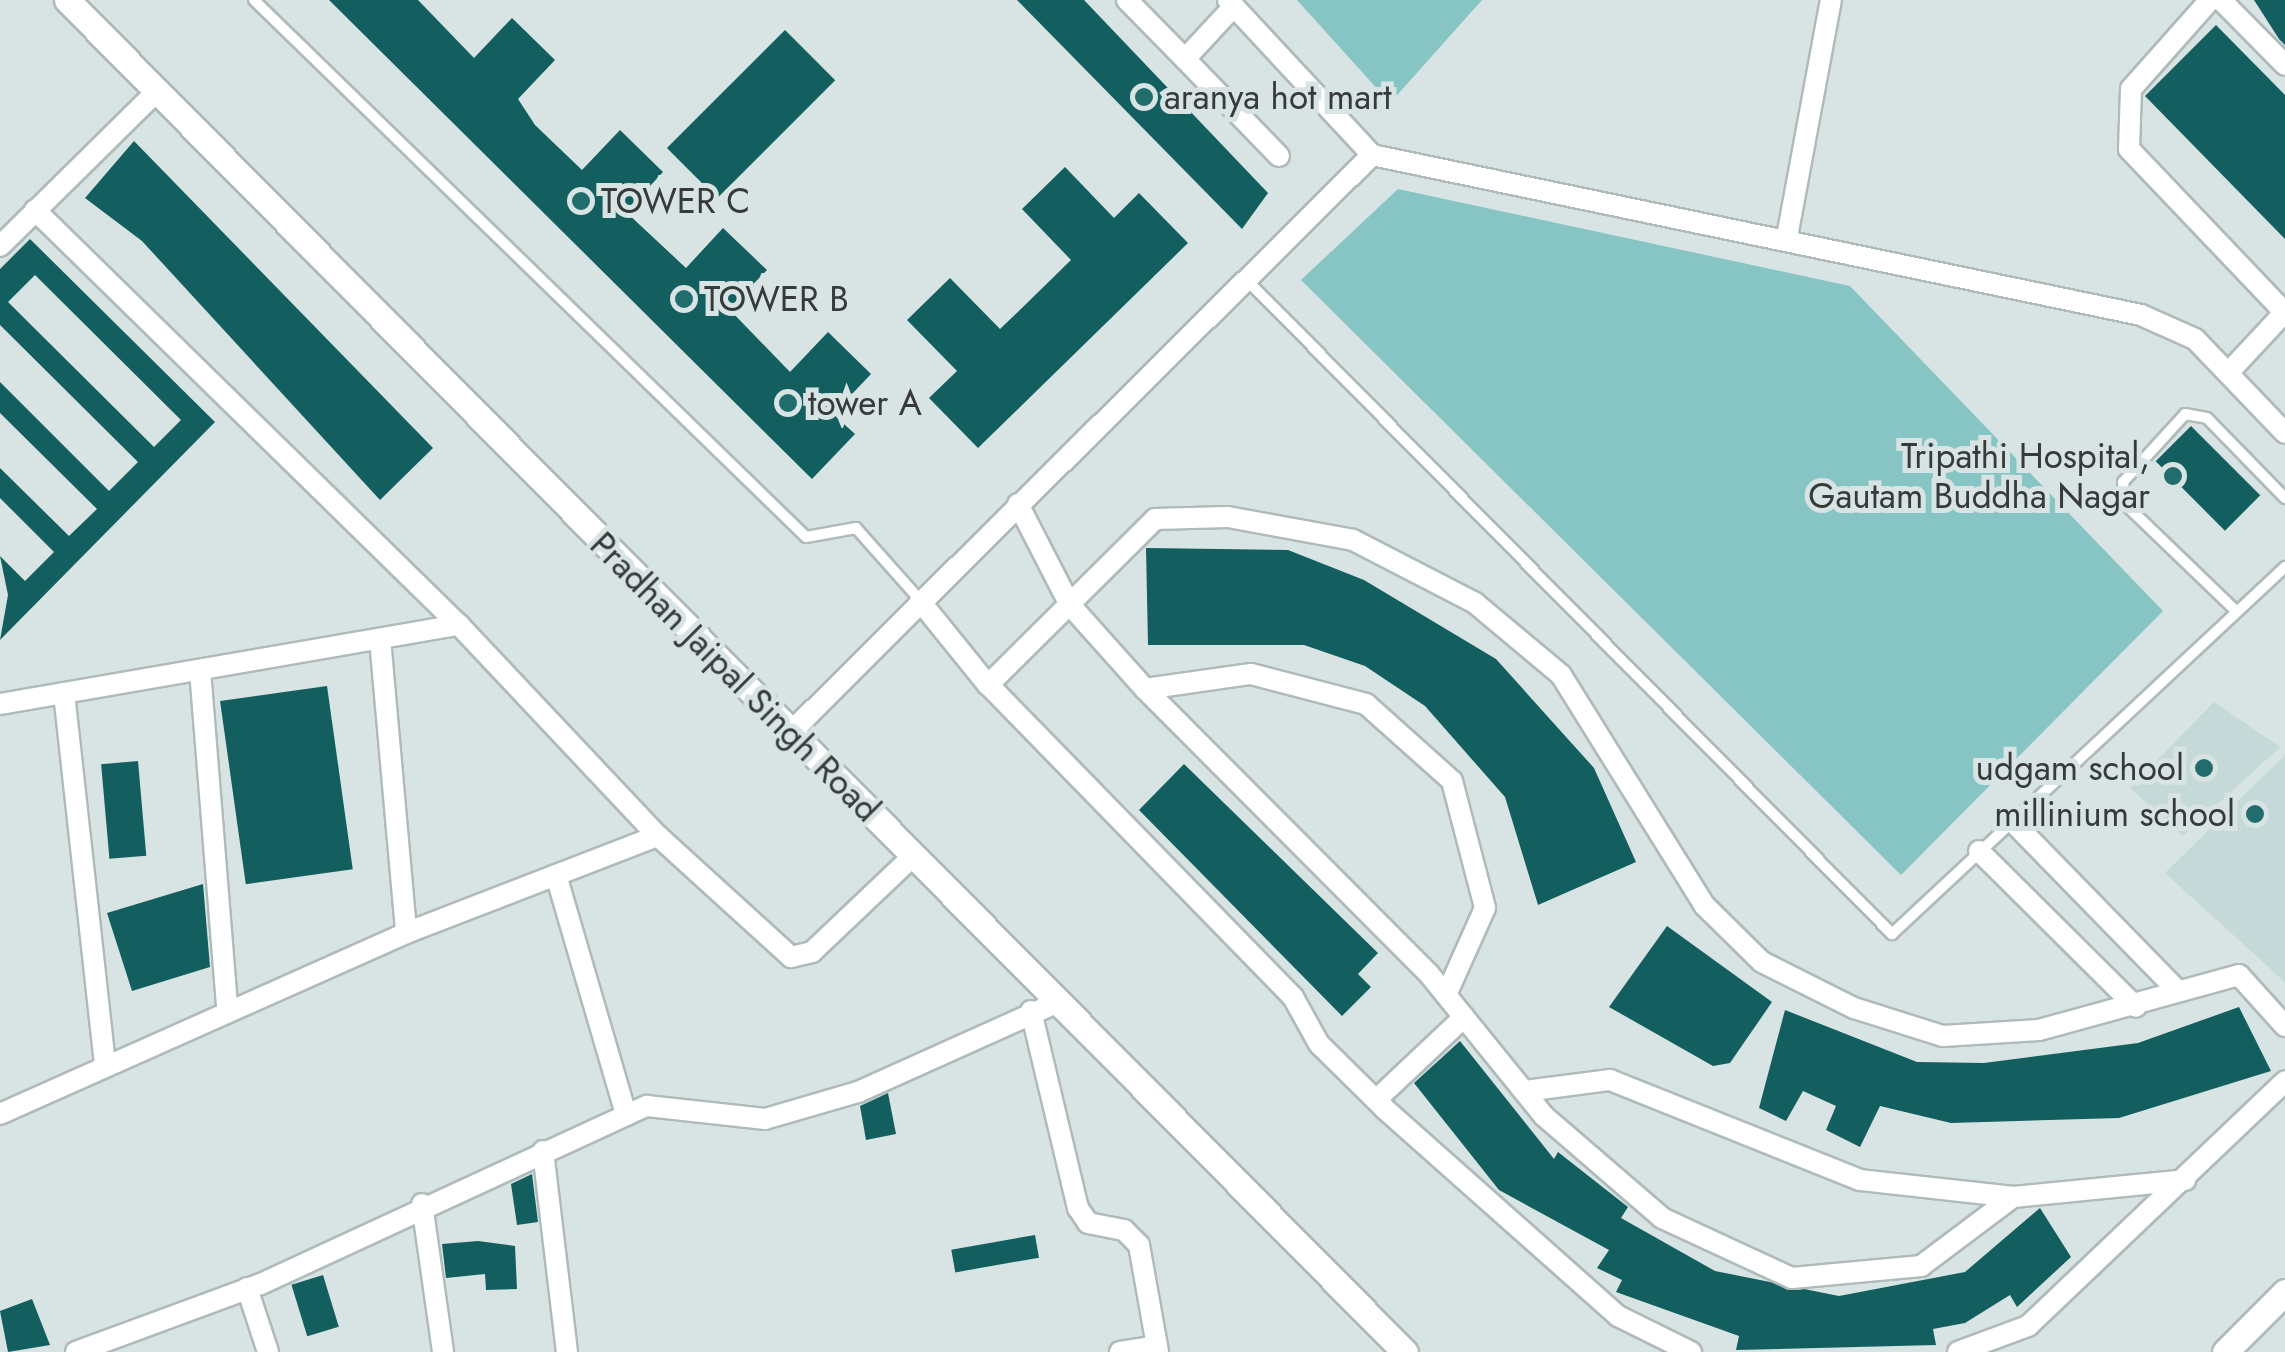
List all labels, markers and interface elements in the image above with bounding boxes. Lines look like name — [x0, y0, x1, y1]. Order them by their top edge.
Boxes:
place label: aranya hot mart — [1164, 76, 1392, 118]
marker: aranya hot mart — [1133, 86, 1155, 108]
place label: TOWER C — [601, 180, 750, 222]
marker: TOWER C — [570, 190, 592, 212]
place label: TOWER B — [704, 278, 849, 320]
marker: TOWER B — [673, 288, 695, 310]
place label: tower A — [808, 382, 922, 424]
marker: tower A — [777, 392, 799, 414]
place label: Tripathi Hospital, Gautam Buddha Nagar — [1808, 435, 2150, 517]
marker: Tripathi Hospital, Gautam Buddha Nagar — [2160, 463, 2186, 489]
street label: Pradhan Jaipal Singh Road — [582, 524, 888, 830]
place label: udgam school — [1976, 747, 2184, 789]
marker: udgam school — [2193, 757, 2215, 779]
place label: millinium school — [1994, 793, 2235, 835]
marker: millinium school — [2244, 803, 2266, 825]

